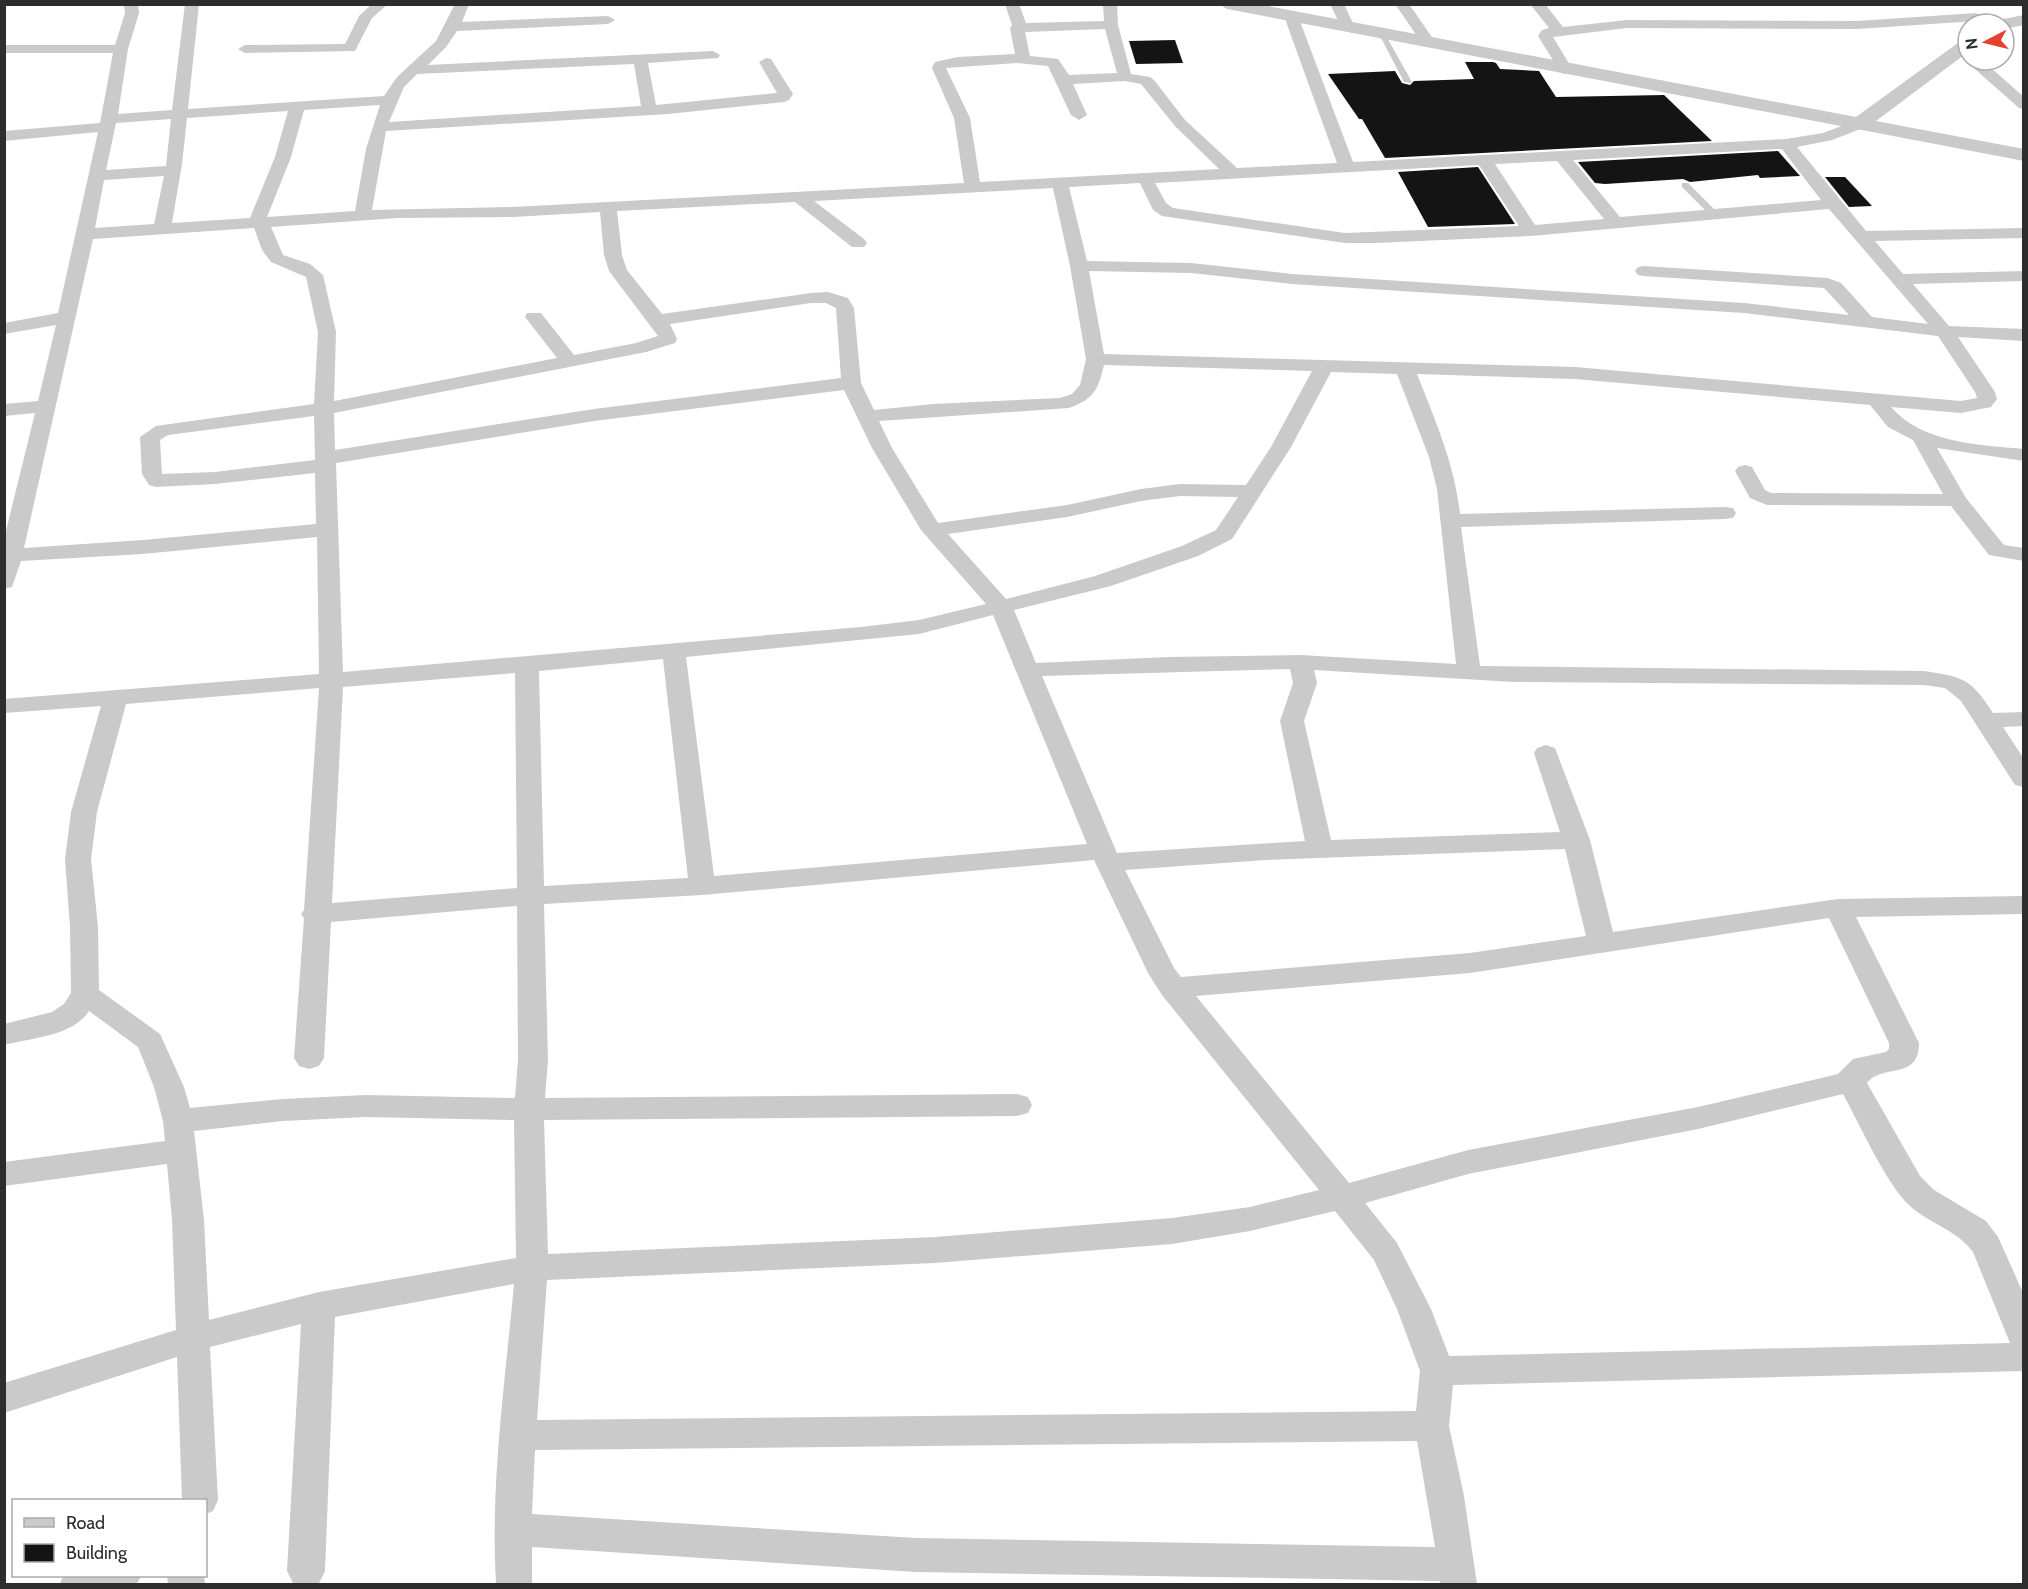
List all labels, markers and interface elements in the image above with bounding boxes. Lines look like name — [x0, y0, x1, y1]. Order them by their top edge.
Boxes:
north arrow — [1956, 12, 2016, 72]
text: N — [1961, 37, 1982, 51]
legend — [12, 1499, 207, 1577]
text: Road — [66, 1512, 105, 1534]
text: Building — [66, 1542, 128, 1564]

